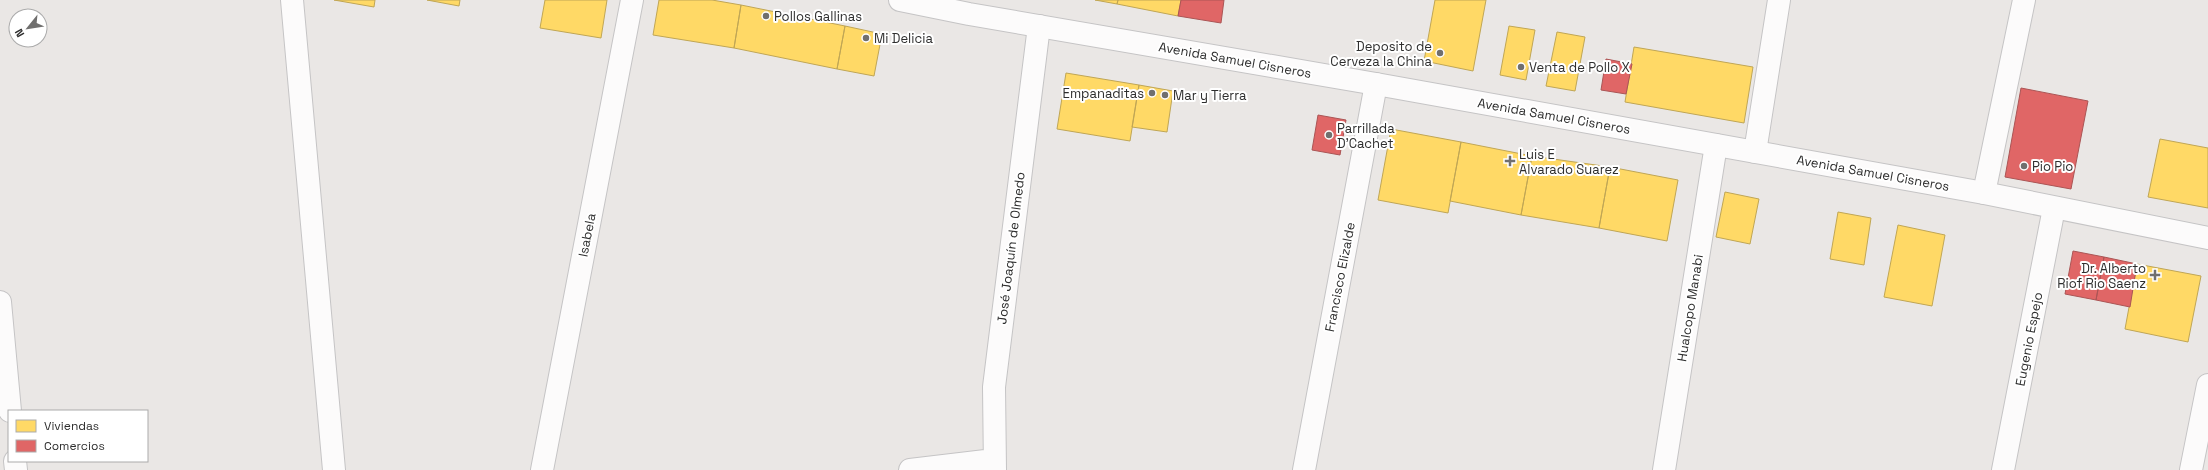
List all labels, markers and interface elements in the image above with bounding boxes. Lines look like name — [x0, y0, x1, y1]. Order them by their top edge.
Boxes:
north arrow — [8, 8, 48, 48]
place label: Pollos Gallinas — [774, 8, 862, 25]
marker: Pollos Gallinas — [761, 11, 771, 21]
text: N — [11, 26, 27, 40]
place label: Mi Delicia — [874, 30, 933, 47]
marker: Mi Delicia — [861, 33, 871, 43]
street label: Avenida Samuel Cisneros — [1157, 38, 1313, 82]
place label: Deposito de Cerveza la China — [1330, 38, 1433, 70]
marker: Deposito de Cerveza la China — [1435, 48, 1445, 58]
place label: Venta de Pollo X — [1529, 59, 1630, 76]
marker: Venta de Pollo X — [1516, 62, 1526, 72]
place label: Empanaditas — [1063, 85, 1144, 102]
place label: Mar y Tierra — [1173, 87, 1247, 104]
marker: Empanaditas — [1147, 88, 1157, 98]
marker: Mar y Tierra — [1160, 90, 1170, 100]
street label: Avenida Samuel Cisneros — [1476, 94, 1632, 138]
place label: Parrillada D'Cachet — [1337, 120, 1395, 152]
marker: Parrillada D'Cachet — [1324, 130, 1334, 140]
place label: Luis E Alvarado Suarez — [1519, 146, 1619, 178]
street label: Avenida Samuel Cisneros — [1795, 151, 1951, 195]
marker: Luis E Alvarado Suarez — [1504, 155, 1516, 167]
place label: Pio Pio — [2032, 158, 2073, 175]
marker: Pio Pio — [2019, 161, 2029, 171]
street label: José Joaquín de Olmedo — [993, 171, 1029, 325]
street label: Isabela — [574, 211, 600, 258]
street label: Francisco Elizalde — [1321, 221, 1359, 333]
street label: Hualcopo Manabi — [1673, 253, 1707, 363]
place label: Dr. Alberto Riof Rio Saenz — [2057, 260, 2146, 292]
marker: Dr. Alberto Riof Rio Saenz — [2149, 269, 2161, 281]
street label: Eugenio Espejo — [2012, 291, 2046, 387]
legend — [8, 410, 148, 462]
text: Viviendas — [44, 418, 99, 434]
text: Comercios — [44, 438, 105, 454]

